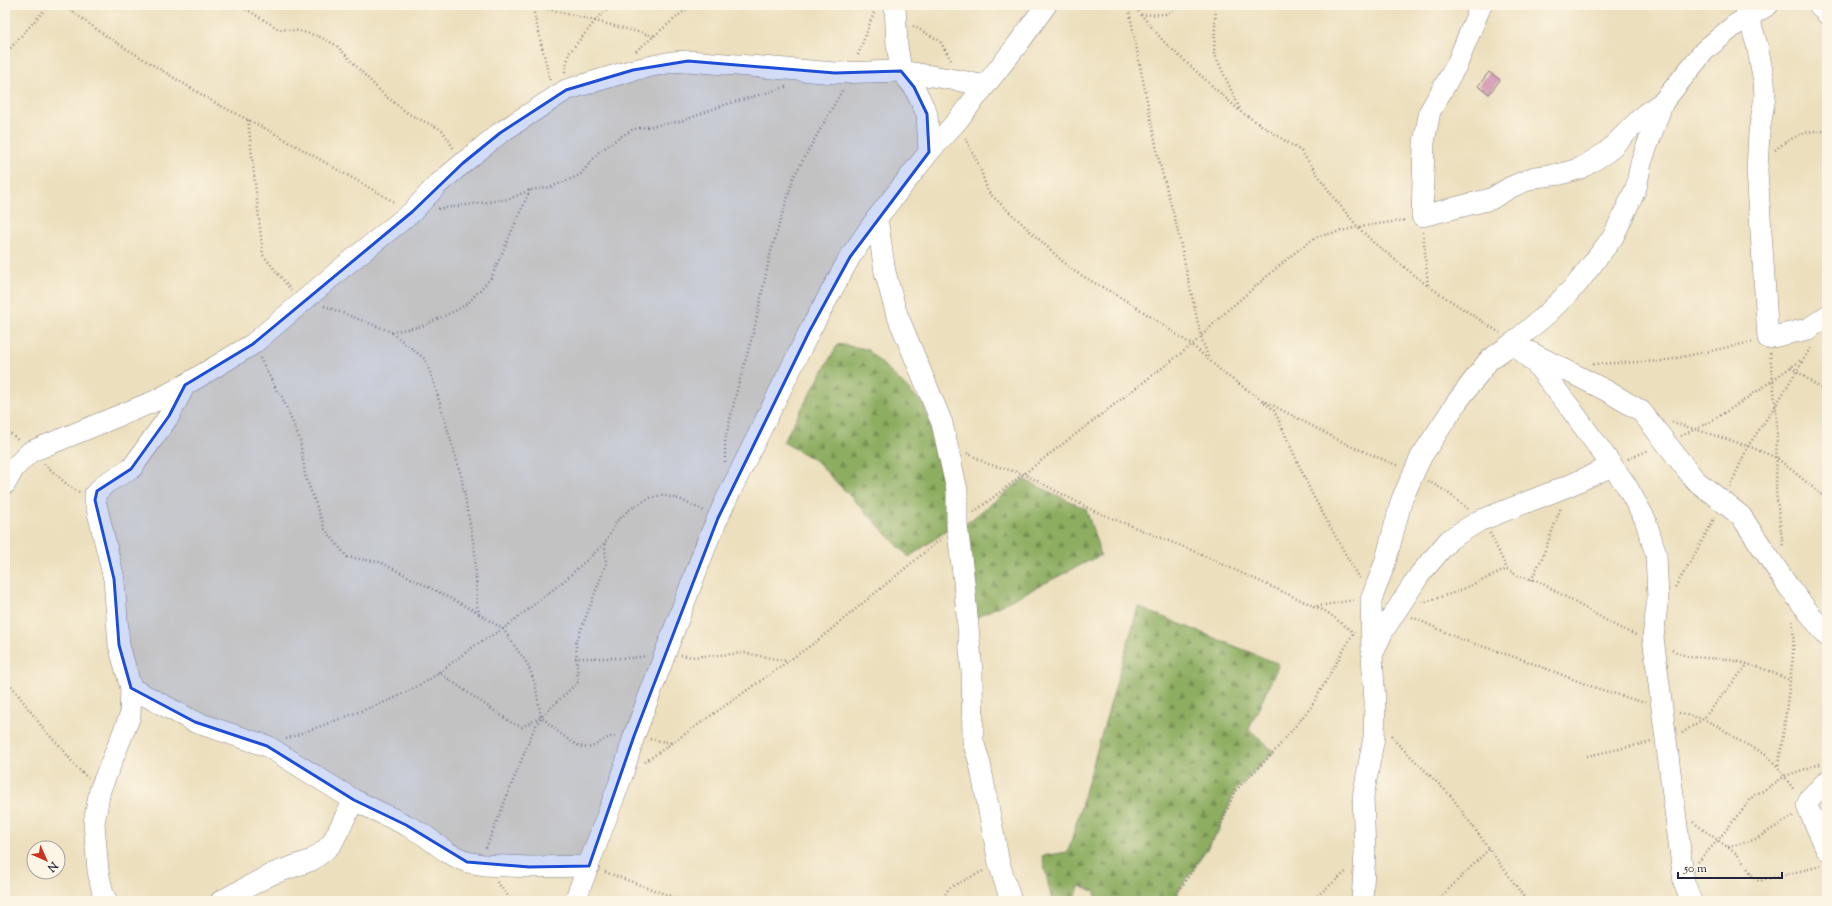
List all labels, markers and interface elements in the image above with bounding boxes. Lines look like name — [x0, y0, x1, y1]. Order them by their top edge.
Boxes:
north arrow — [26, 840, 66, 880]
scale bar — [1678, 854, 1782, 880]
text: N — [43, 857, 62, 875]
text: 50 m — [1683, 860, 1707, 878]

